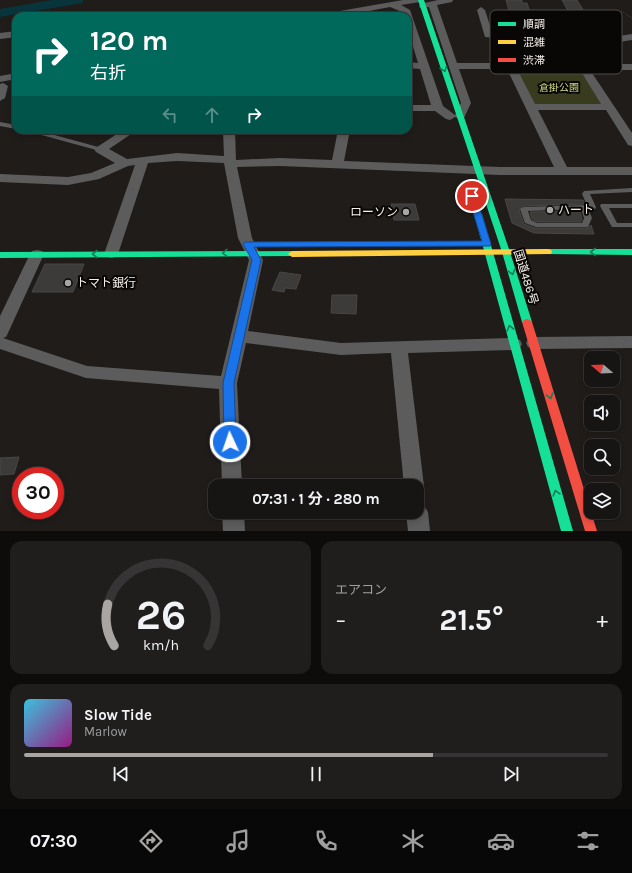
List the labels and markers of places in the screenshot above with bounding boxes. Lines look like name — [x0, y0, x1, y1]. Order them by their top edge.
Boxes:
pin — [455, 179, 489, 213]
place label: ハート — [558, 203, 594, 217]
place label: ローソン — [350, 205, 398, 219]
marker: ハート — [545, 205, 555, 215]
marker: ローソン — [401, 207, 411, 217]
place label: トマト銀行 — [76, 276, 136, 290]
marker: トマト銀行 — [63, 278, 73, 288]

